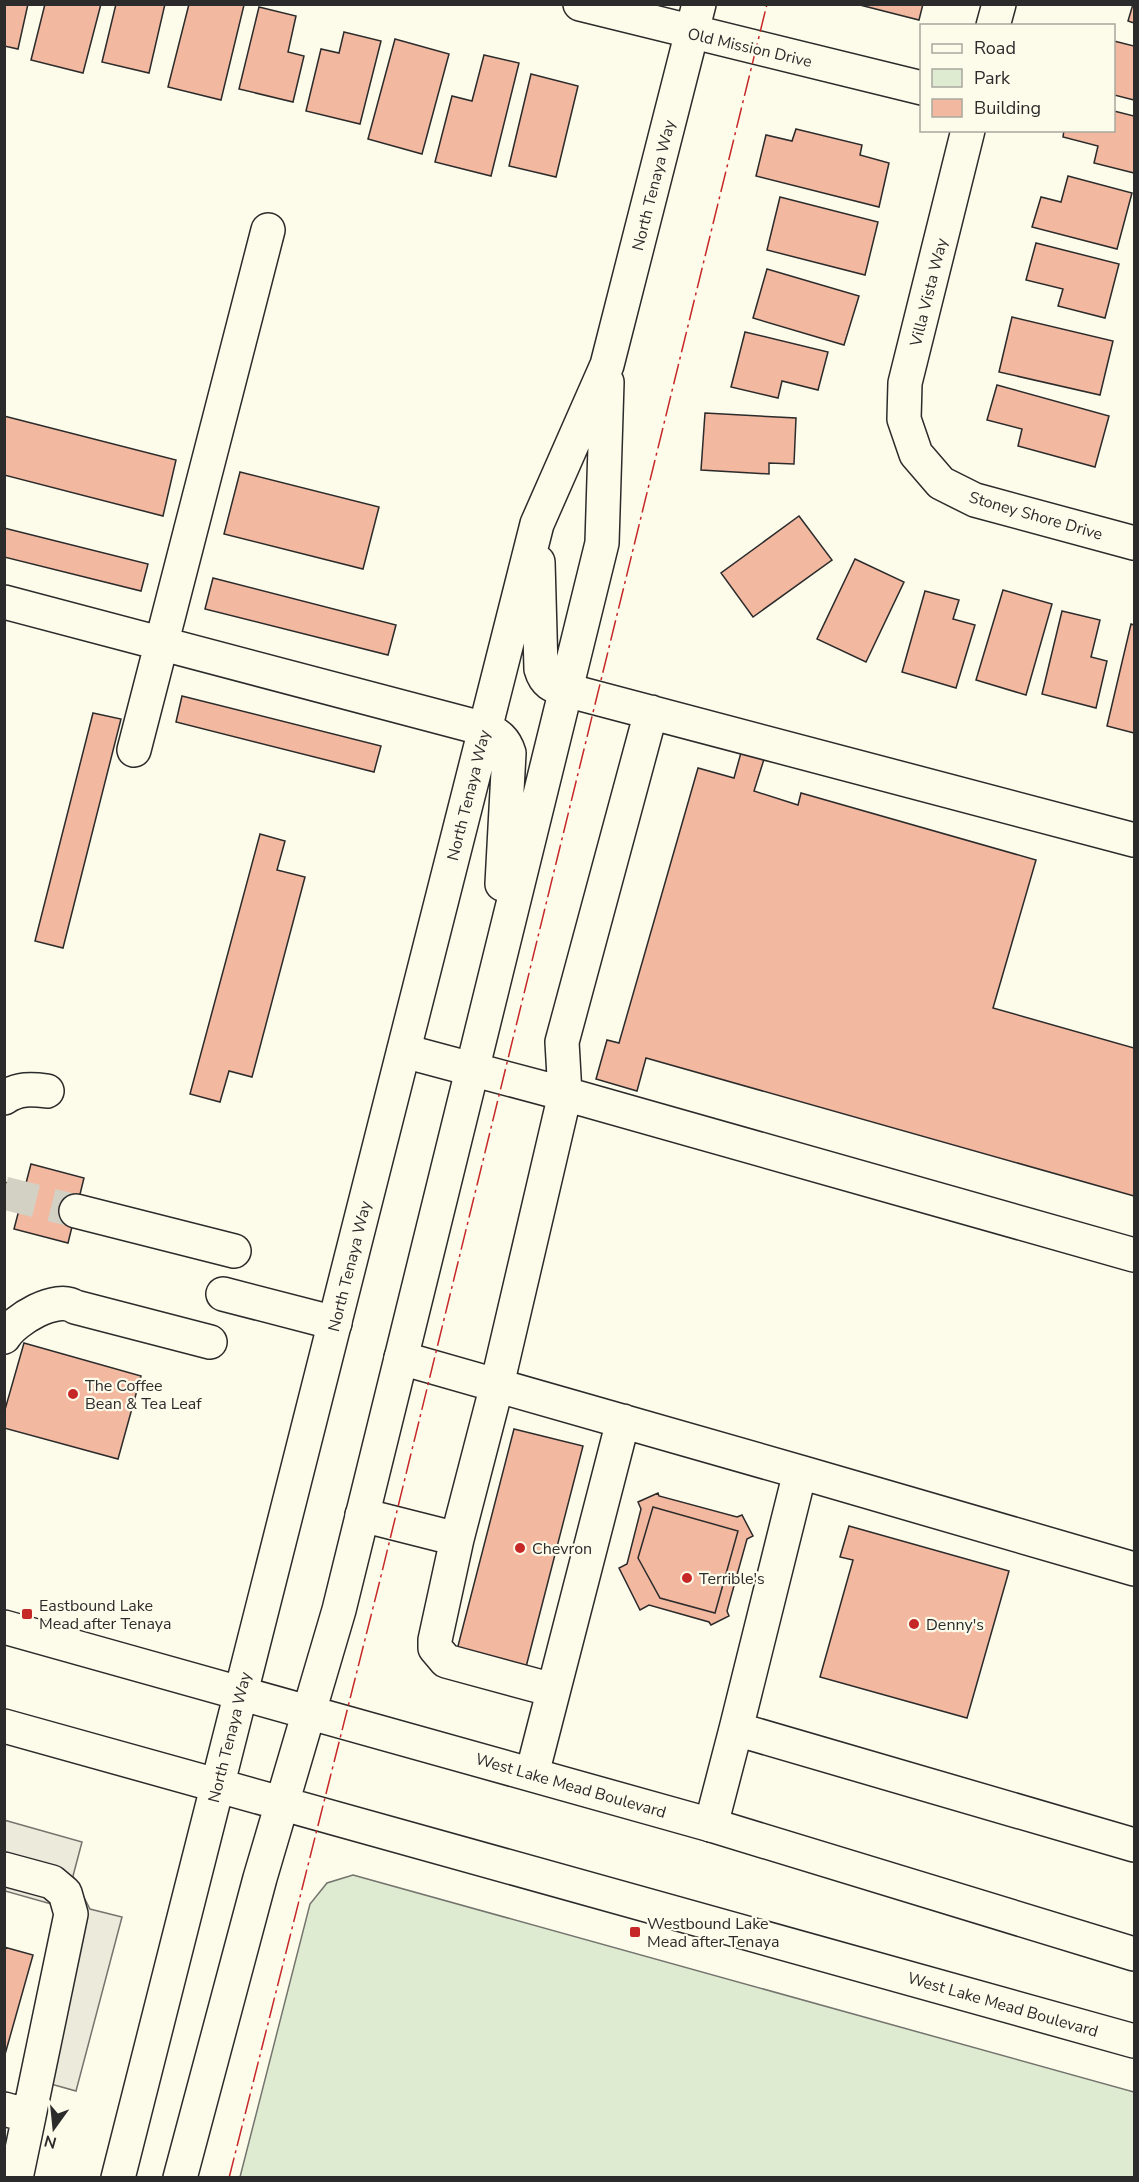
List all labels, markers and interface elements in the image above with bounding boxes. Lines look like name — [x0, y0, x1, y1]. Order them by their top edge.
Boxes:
street label: Old Mission Drive — [685, 23, 814, 73]
legend — [920, 24, 1115, 132]
text: Road — [974, 36, 1016, 60]
text: Park — [974, 66, 1011, 90]
text: Building — [974, 96, 1041, 120]
street label: North Tenaya Way — [627, 117, 681, 253]
street label: Villa Vista Way — [905, 235, 953, 350]
street label: Stoney Shore Drive — [966, 486, 1105, 546]
street label: North Tenaya Way — [442, 727, 496, 863]
street label: North Tenaya Way — [323, 1198, 377, 1334]
place label: The Coffee Bean & Tea Leaf — [85, 1375, 202, 1415]
marker: The Coffee Bean & Tea Leaf — [66, 1387, 80, 1401]
place label: Chevron — [532, 1538, 592, 1560]
marker: Chevron — [513, 1541, 527, 1555]
place label: Terrible's — [699, 1568, 765, 1590]
marker: Terrible's — [680, 1571, 694, 1585]
place label: Eastbound Lake Mead after Tenaya — [39, 1595, 171, 1635]
marker: Eastbound Lake Mead after Tenaya — [20, 1607, 34, 1621]
place label: Denny's — [926, 1614, 984, 1636]
marker: Denny's — [907, 1617, 921, 1631]
street label: North Tenaya Way — [203, 1669, 257, 1805]
street label: West Lake Mead Boulevard — [473, 1748, 669, 1824]
place label: Westbound Lake Mead after Tenaya — [647, 1913, 779, 1953]
marker: Westbound Lake Mead after Tenaya — [628, 1925, 642, 1939]
street label: West Lake Mead Boulevard — [905, 1967, 1101, 2043]
north arrow — [24, 2098, 84, 2158]
text: N — [42, 2129, 59, 2154]

